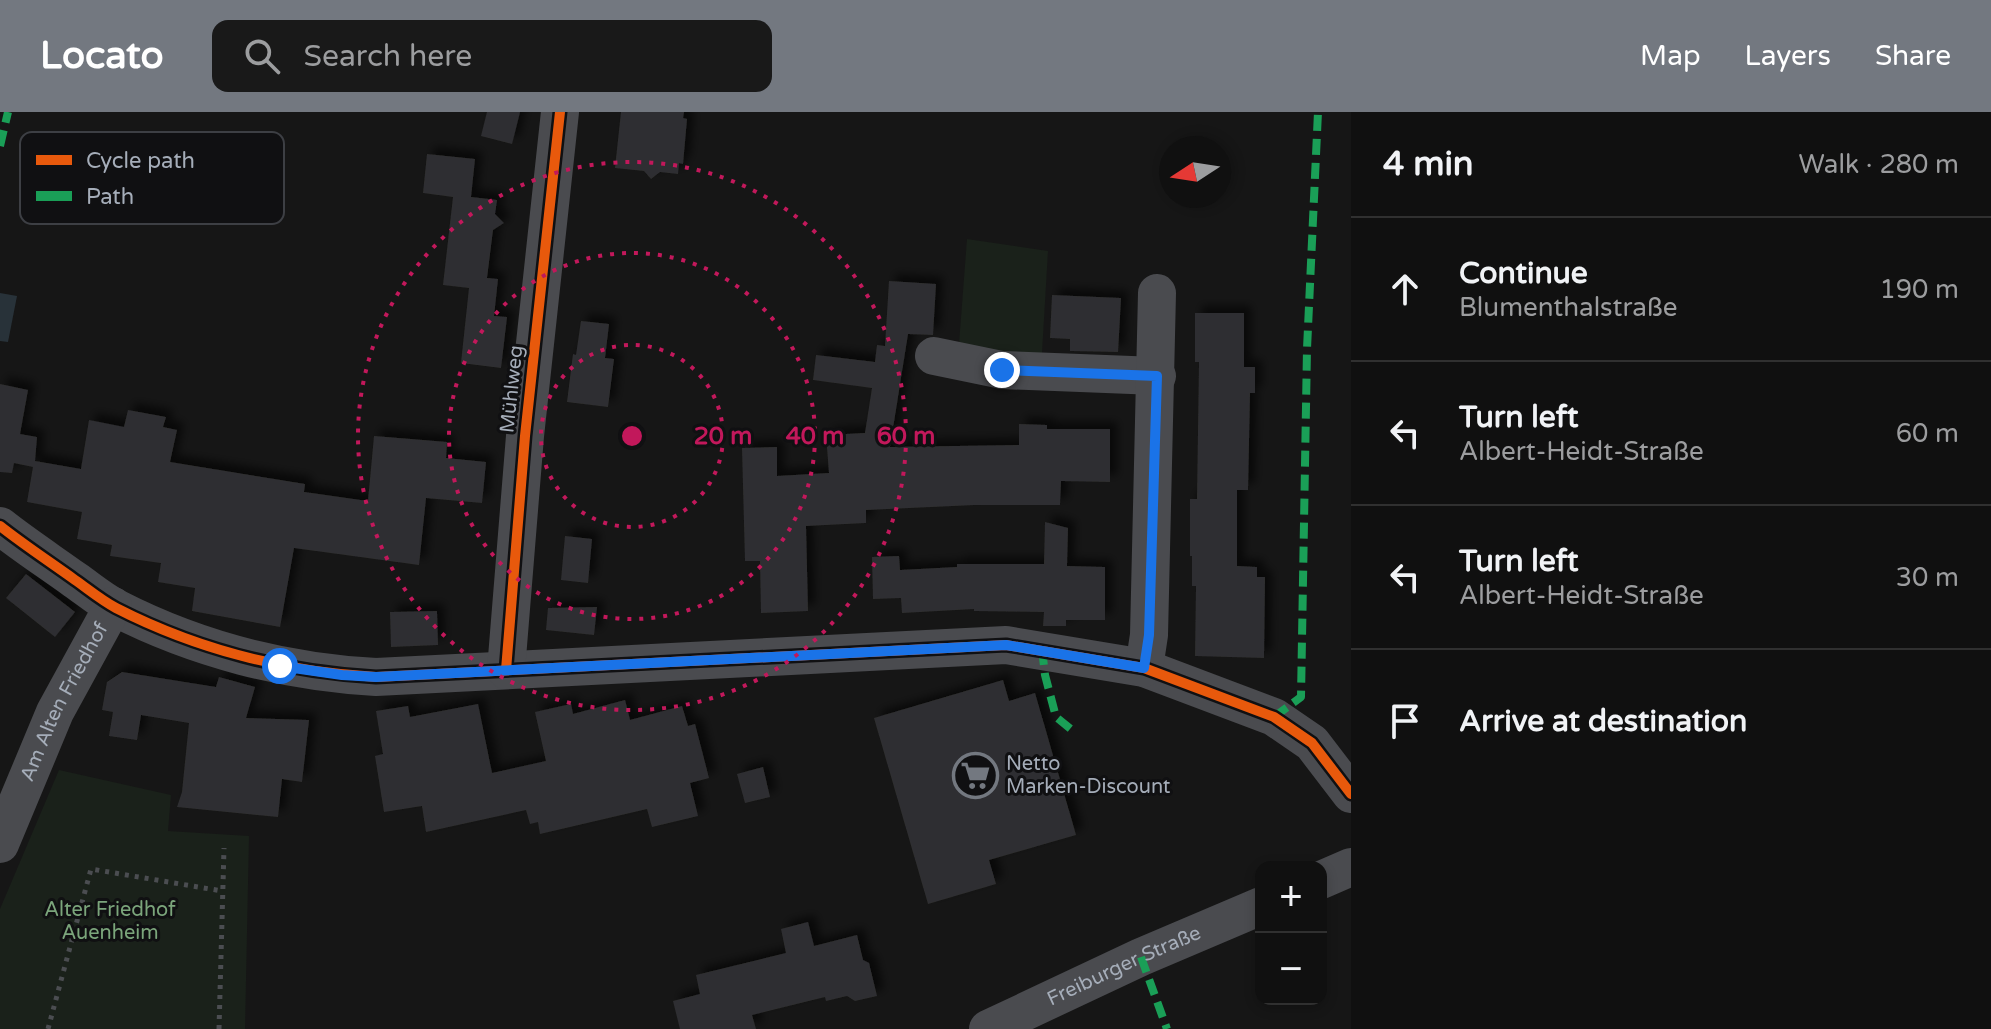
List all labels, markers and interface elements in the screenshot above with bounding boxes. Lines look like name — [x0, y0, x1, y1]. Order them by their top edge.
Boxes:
search box — [212, 20, 772, 92]
text: Locato — [40, 33, 164, 79]
icon: search — [240, 34, 284, 78]
text: Search here — [304, 38, 472, 75]
text: Map — [1640, 39, 1701, 73]
text: Layers — [1745, 39, 1831, 73]
text: Share — [1875, 39, 1951, 73]
legend — [20, 132, 284, 224]
north arrow — [1159, 136, 1231, 208]
text: 4 min — [1383, 144, 1474, 185]
text: Cycle path — [86, 148, 195, 174]
text: Walk · 280 m — [1799, 149, 1959, 180]
text: Path — [86, 184, 134, 210]
text: Continue — [1459, 255, 1588, 292]
icon: ahead — [1383, 267, 1427, 311]
text: 190 m — [1879, 274, 1959, 305]
text: Blumenthalstraße — [1459, 292, 1678, 323]
street label: Mühlweg — [495, 344, 529, 434]
route end — [984, 352, 1020, 388]
text: Turn left — [1459, 399, 1578, 436]
icon: left — [1383, 411, 1427, 455]
text: 60 m — [1896, 418, 1959, 449]
centre of rings — [618, 422, 646, 450]
text: 20 m — [694, 422, 752, 451]
text: 40 m — [786, 422, 844, 451]
text: 60 m — [877, 422, 935, 451]
text: Albert-Heidt-Straße — [1459, 436, 1704, 467]
text: Turn left — [1459, 543, 1578, 580]
icon: left — [1383, 555, 1427, 599]
text: 30 m — [1896, 562, 1959, 593]
text: Albert-Heidt-Straße — [1459, 580, 1704, 611]
street label: Am Alten Friedhof — [15, 618, 114, 785]
route start — [262, 648, 298, 684]
icon: arrive — [1383, 699, 1427, 743]
text: Arrive at destination — [1459, 703, 1747, 740]
supermarket icon: Netto Marken-Discount — [951, 752, 999, 800]
place label: Netto Marken-Discount — [1006, 752, 1171, 799]
map controls — [1255, 861, 1327, 1005]
button: + — [1255, 861, 1327, 933]
park label: Alter Friedhof Auenheim — [44, 898, 176, 945]
street label: Freiburger Straße — [1043, 921, 1205, 1011]
button: − — [1255, 933, 1327, 1005]

